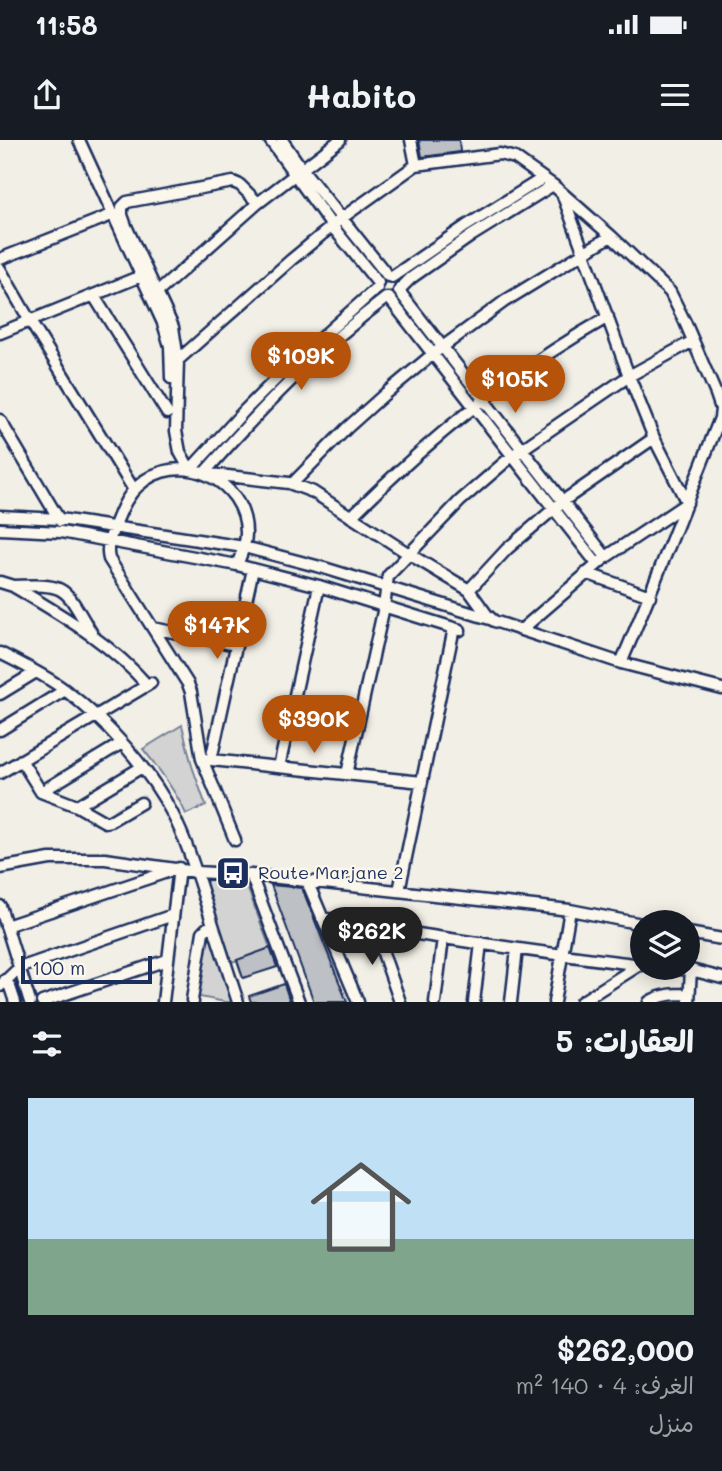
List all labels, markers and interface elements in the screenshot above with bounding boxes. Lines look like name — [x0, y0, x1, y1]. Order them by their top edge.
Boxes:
text: 11:58 — [35, 8, 98, 42]
text: Habito — [306, 74, 416, 116]
icon: share — [28, 76, 66, 114]
icon: menu — [656, 76, 694, 114]
pin: $109K — [252, 332, 350, 392]
text: $109K — [267, 340, 335, 370]
pin: $105K — [466, 356, 564, 415]
text: $105K — [481, 363, 549, 393]
pin: $147K — [168, 602, 266, 661]
text: $147K — [184, 609, 250, 639]
pin: $390K — [265, 696, 363, 755]
text: $390K — [278, 703, 350, 733]
bus stop icon: Route Marjane 2 — [214, 854, 252, 892]
place label: Route Marjane 2 — [258, 860, 404, 884]
pin: $262K — [323, 908, 421, 967]
map controls — [630, 910, 700, 980]
button: layers — [630, 910, 700, 980]
text: $262K — [338, 915, 406, 945]
scale bar — [21, 953, 152, 985]
text: 100 m — [32, 955, 85, 980]
text: العقارات: 5 — [556, 1020, 694, 1060]
icon: filters — [28, 1025, 66, 1063]
icon: home — [298, 1144, 424, 1270]
text: $262,000 — [557, 1329, 694, 1369]
text: الغرف: 4 · 140 m² — [516, 1370, 694, 1400]
text: منزل — [649, 1408, 694, 1438]

